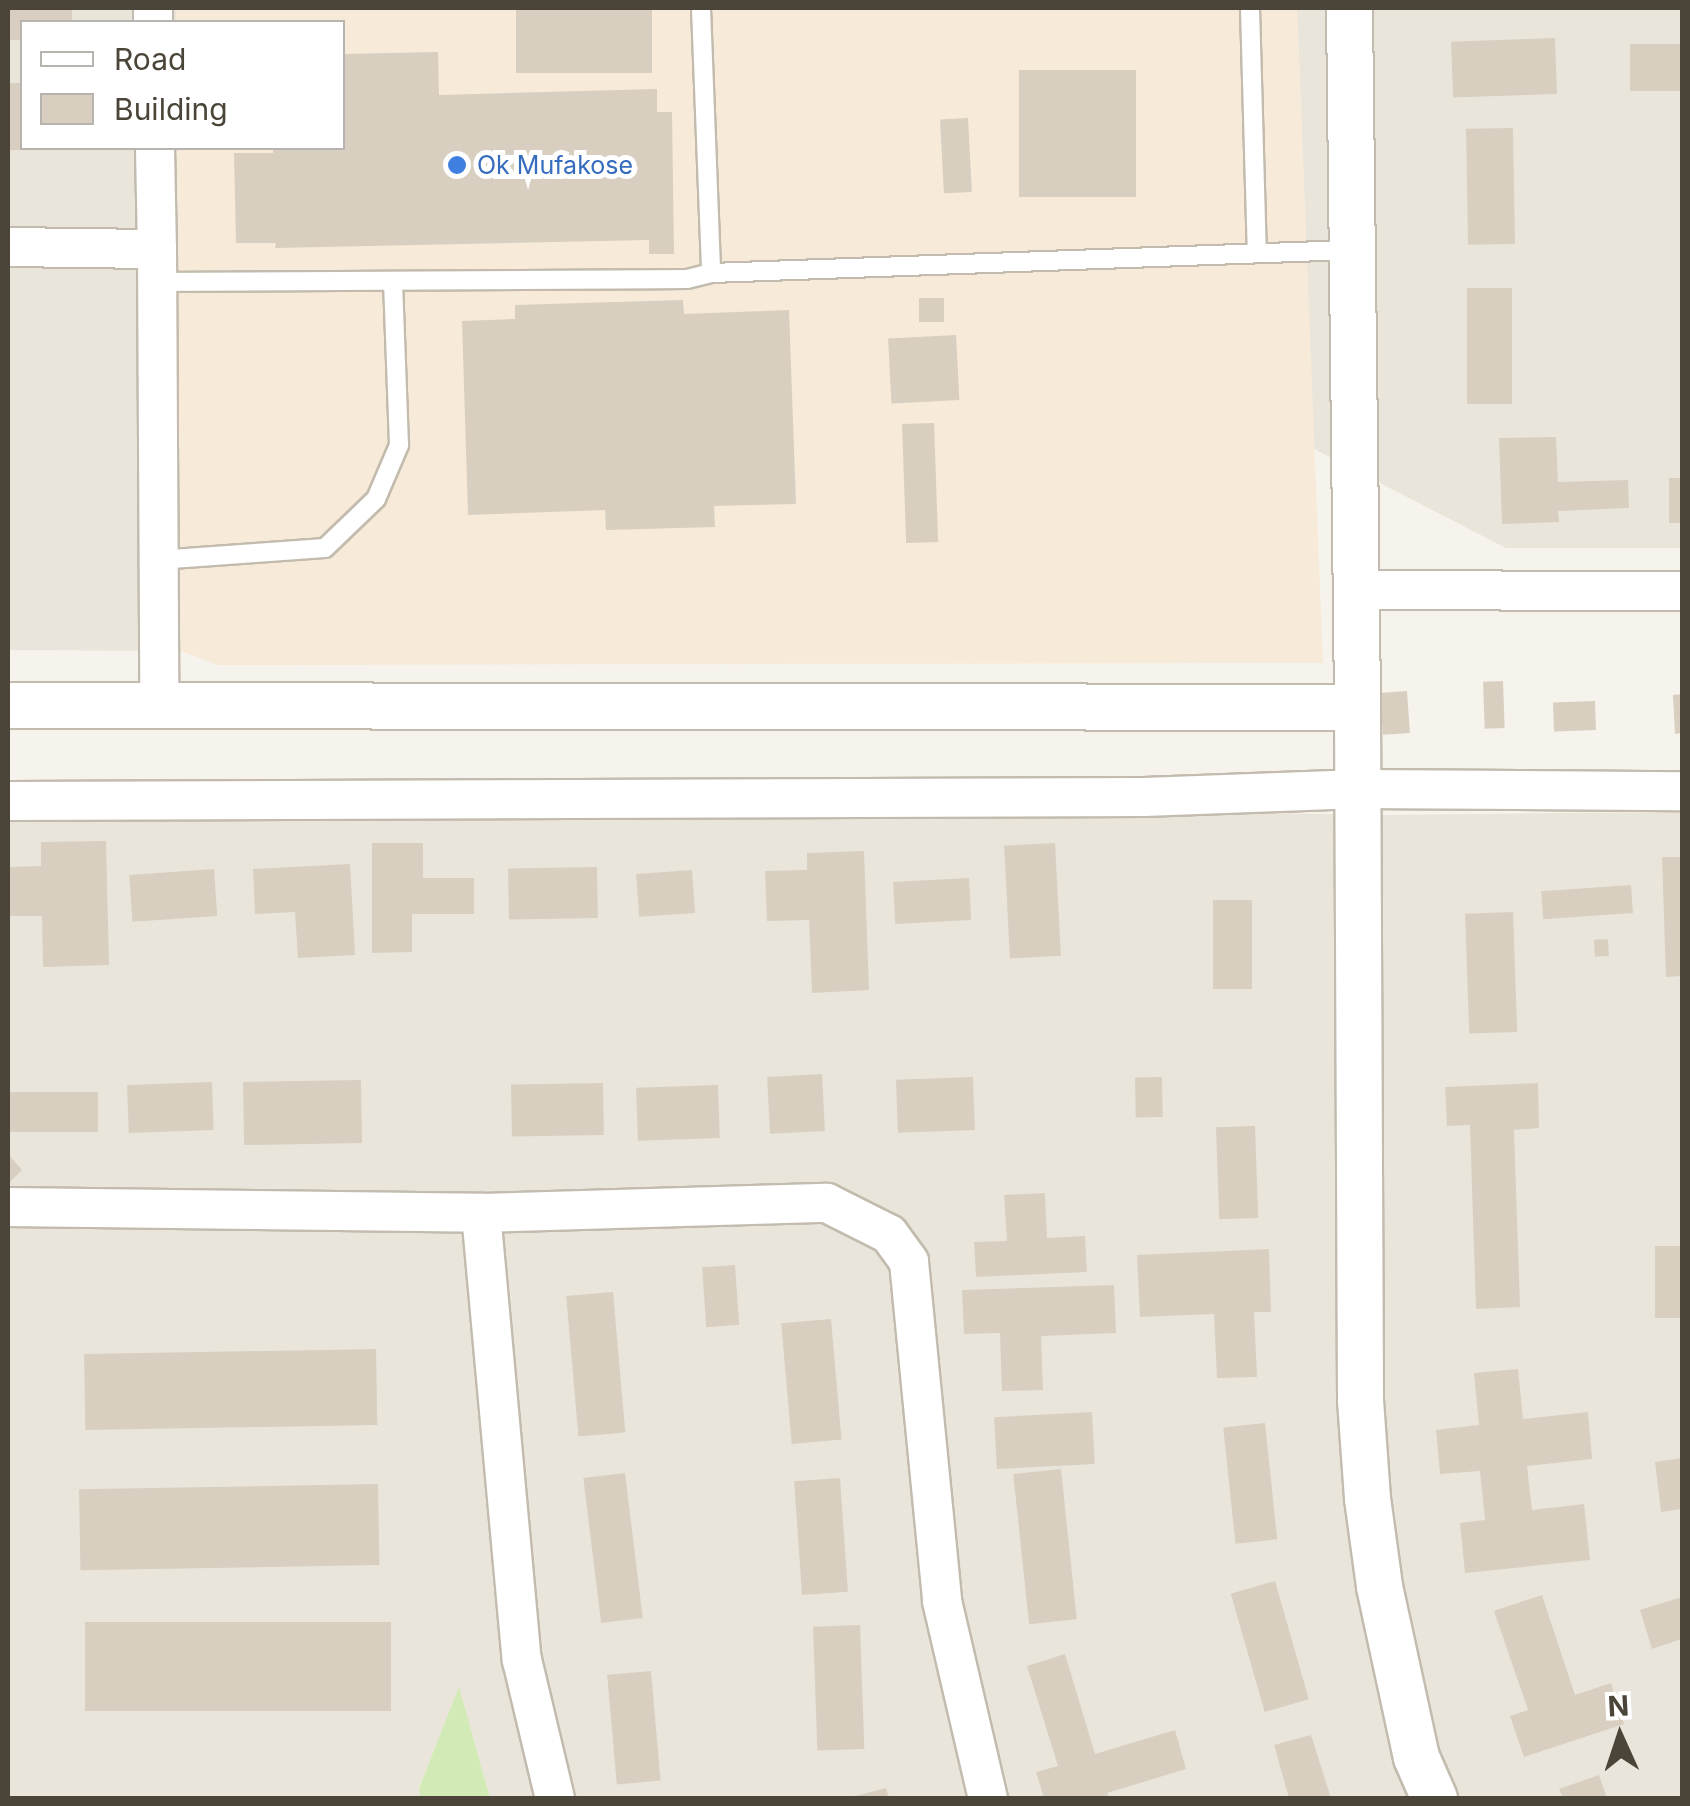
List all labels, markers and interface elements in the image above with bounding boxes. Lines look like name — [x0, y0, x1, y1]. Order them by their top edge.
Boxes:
legend — [20, 20, 345, 150]
text: Road — [114, 41, 186, 77]
text: Building — [114, 91, 228, 127]
place label: Ok Mufakose — [477, 150, 633, 180]
marker: Ok Mufakose — [446, 154, 468, 176]
north arrow — [1570, 1686, 1670, 1786]
text: N — [1607, 1689, 1630, 1724]

